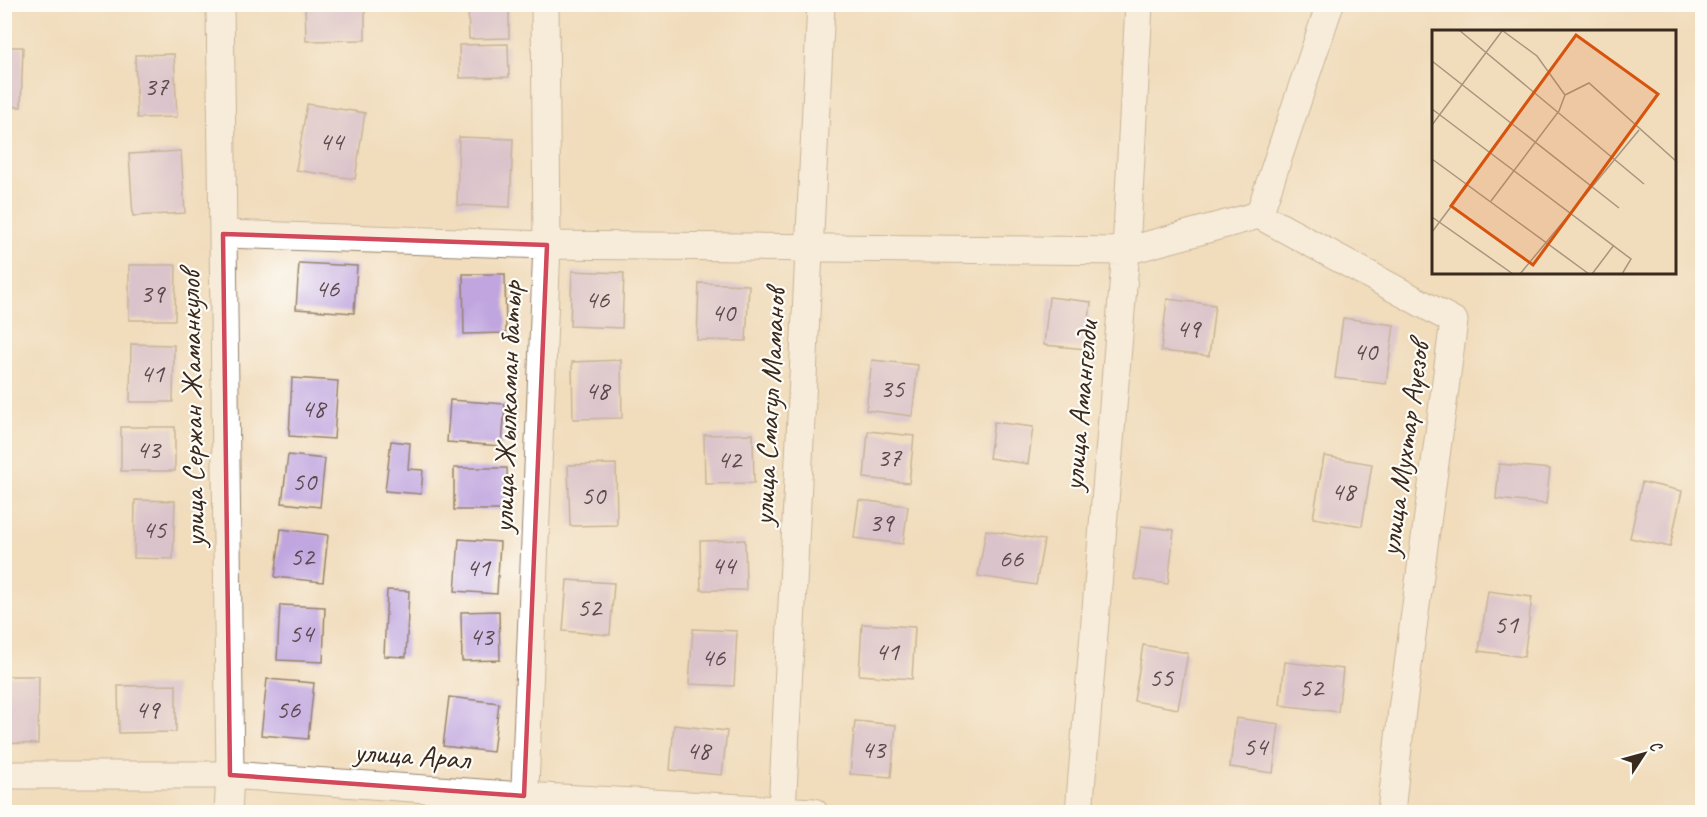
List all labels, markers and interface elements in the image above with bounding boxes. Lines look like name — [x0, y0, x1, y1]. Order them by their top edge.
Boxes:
inset map — [1432, 30, 1677, 274]
house number: 37 — [144, 69, 170, 103]
house number: 44 — [319, 124, 346, 158]
street label: улица Сержан Жаманкулов — [170, 263, 213, 550]
house number: 46 — [315, 271, 340, 305]
house number: 39 — [140, 276, 166, 310]
street label: улица Жылкаман батыр — [484, 279, 530, 536]
house number: 46 — [585, 282, 610, 316]
street label: улица Смагул Маманов — [744, 282, 794, 528]
house number: 40 — [711, 295, 737, 329]
house number: 49 — [1176, 311, 1202, 345]
street label: улица Амангелди — [1053, 317, 1107, 494]
street label: улица Мухтар Ауезов — [1370, 333, 1439, 560]
house number: 40 — [1353, 334, 1379, 368]
house number: 41 — [140, 356, 166, 390]
house number: 35 — [880, 371, 906, 405]
house number: 48 — [585, 373, 612, 407]
house number: 48 — [301, 391, 328, 425]
house number: 43 — [136, 432, 162, 466]
house number: 37 — [877, 440, 903, 474]
house number: 42 — [717, 442, 743, 476]
house number: 50 — [292, 464, 318, 498]
house number: 48 — [1331, 474, 1358, 508]
house number: 50 — [581, 478, 607, 512]
house number: 39 — [869, 505, 895, 539]
house number: 45 — [142, 512, 168, 546]
house number: 52 — [290, 539, 316, 573]
house number: 66 — [999, 541, 1024, 575]
house number: 44 — [711, 548, 738, 582]
house number: 41 — [466, 550, 492, 584]
house number: 52 — [577, 590, 603, 624]
house number: 51 — [1494, 607, 1520, 641]
house number: 54 — [289, 616, 316, 650]
house number: 43 — [469, 619, 495, 653]
house number: 41 — [875, 634, 901, 668]
house number: 46 — [701, 640, 726, 674]
house number: 55 — [1149, 660, 1175, 694]
house number: 52 — [1299, 670, 1325, 704]
house number: 49 — [135, 692, 161, 726]
house number: 56 — [276, 692, 301, 726]
north arrow — [1614, 724, 1674, 784]
house number: 54 — [1243, 729, 1270, 763]
street label: улица Арал — [351, 732, 474, 778]
house number: 43 — [861, 732, 887, 766]
house number: 48 — [686, 733, 713, 767]
text: С — [1645, 737, 1667, 757]

